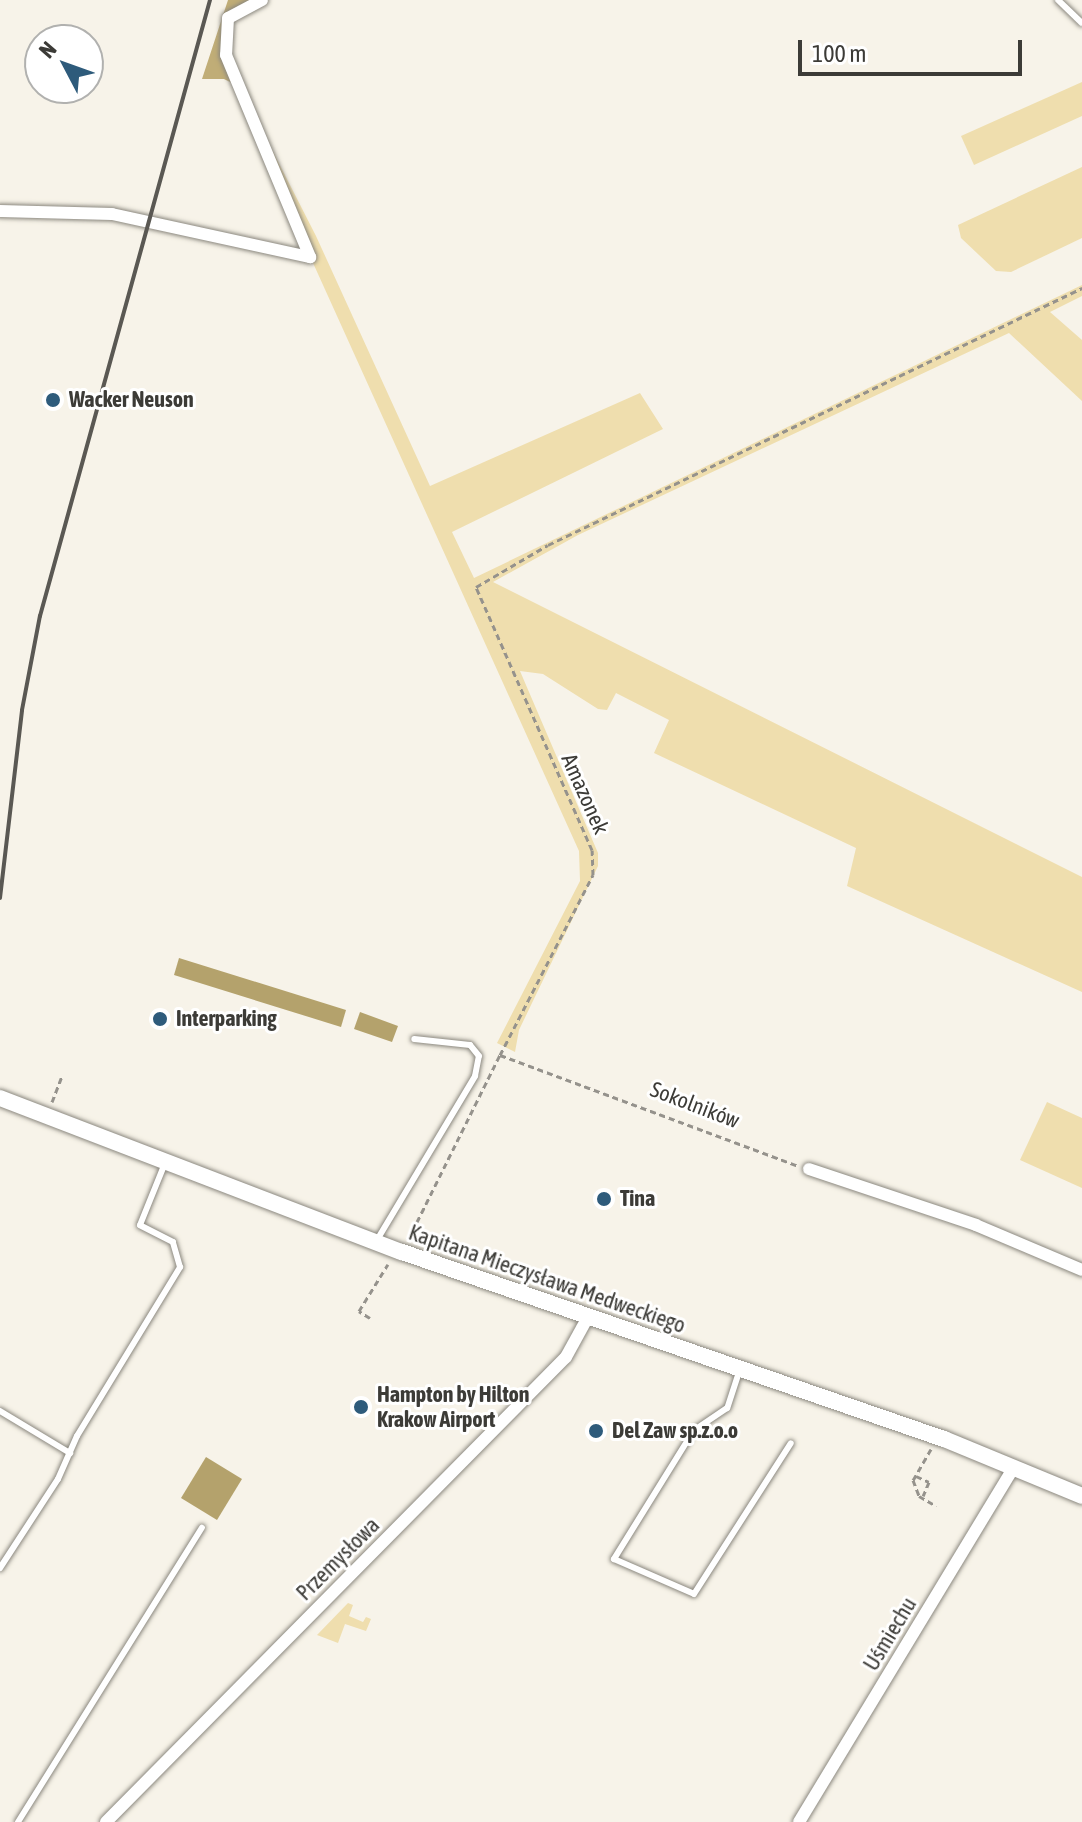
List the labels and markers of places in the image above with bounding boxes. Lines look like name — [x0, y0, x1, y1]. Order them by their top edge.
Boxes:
place label: Wacker Neuson — [69, 387, 194, 413]
marker: Wacker Neuson — [44, 391, 62, 409]
place label: Interparking — [176, 1006, 277, 1032]
marker: Interparking — [151, 1010, 169, 1028]
place label: Tina — [620, 1186, 655, 1212]
marker: Tina — [595, 1190, 613, 1208]
place label: Hampton by Hilton Krakow Airport — [377, 1381, 530, 1432]
marker: Hampton by Hilton Krakow Airport — [352, 1398, 370, 1416]
place label: Del Zaw sp.z.o.o — [612, 1418, 738, 1444]
marker: Del Zaw sp.z.o.o — [587, 1422, 605, 1440]

